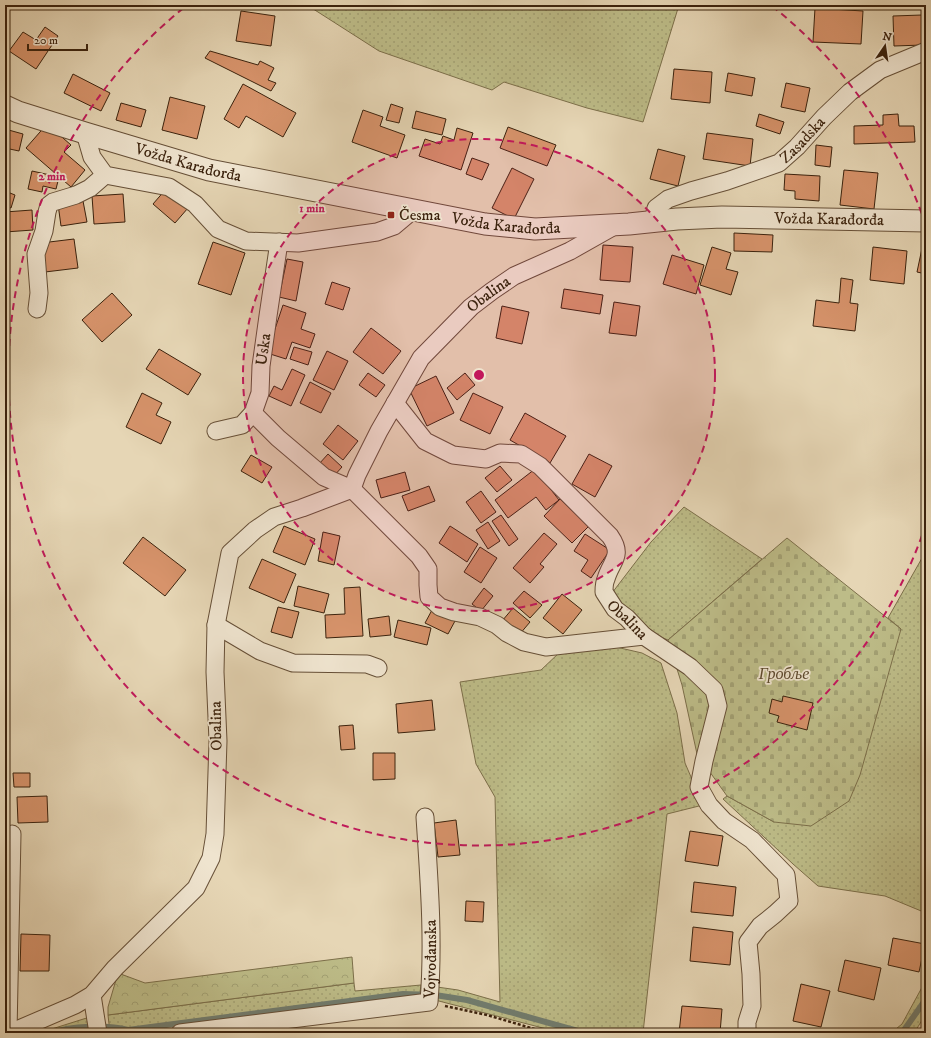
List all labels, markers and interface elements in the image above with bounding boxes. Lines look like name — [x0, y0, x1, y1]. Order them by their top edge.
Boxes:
scale bar — [28, 26, 87, 52]
north arrow — [865, 26, 905, 66]
text: N — [881, 29, 893, 45]
text: 20 m — [34, 33, 58, 48]
street label: Zasadska — [776, 112, 830, 168]
street label: Vožda Karađorđa — [132, 138, 243, 186]
text: 2 min — [39, 169, 66, 184]
text: 1 min — [299, 201, 325, 216]
place label: Česma — [399, 205, 441, 225]
street label: Vožda Karađorđa — [449, 207, 561, 239]
street label: Vožda Karađorđa — [773, 208, 884, 230]
marker: Česma — [386, 210, 396, 220]
street label: Obalina — [462, 271, 514, 317]
street label: Uska — [251, 332, 275, 367]
centre of rings — [472, 368, 486, 382]
street label: Obalina — [602, 596, 652, 644]
park label: Гробље — [758, 664, 809, 684]
street label: Obalina — [206, 701, 226, 751]
street label: Vojvođanska — [419, 919, 441, 1000]

